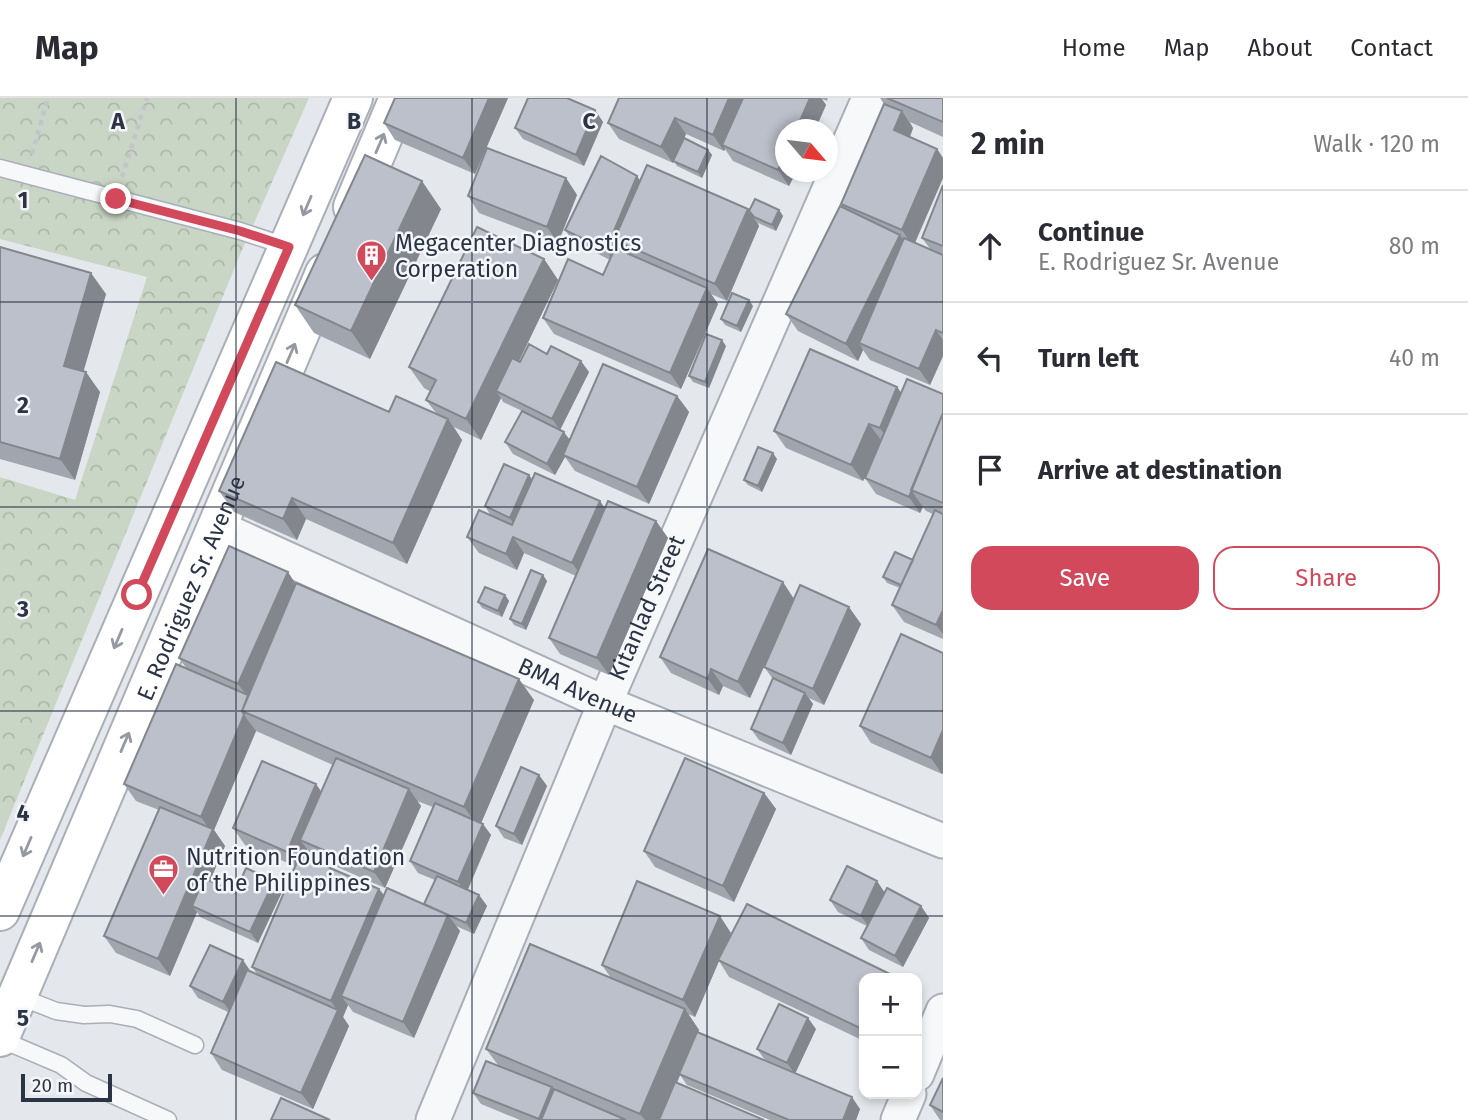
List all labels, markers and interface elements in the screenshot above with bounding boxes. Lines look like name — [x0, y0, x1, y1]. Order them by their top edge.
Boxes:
text: Map — [35, 28, 99, 68]
text: Home — [1062, 34, 1126, 62]
text: Map — [1164, 34, 1210, 62]
text: About — [1248, 34, 1312, 62]
text: Contact — [1350, 34, 1433, 62]
text: A — [110, 107, 125, 135]
text: B — [347, 107, 361, 135]
text: C — [582, 107, 596, 135]
north arrow — [775, 119, 838, 182]
text: 2 min — [971, 126, 1045, 162]
text: Walk · 120 m — [1313, 130, 1440, 158]
one-way arrow — [374, 133, 387, 155]
route end — [100, 183, 131, 214]
text: 1 — [18, 186, 28, 214]
one-way arrow — [300, 194, 313, 216]
text: Continue — [1038, 217, 1144, 248]
icon: ahead — [971, 227, 1009, 265]
place label: Megacenter Diagnostics Corperation — [395, 229, 641, 283]
text: 80 m — [1389, 232, 1440, 260]
building icon: Megacenter Diagnostics Corperation — [355, 239, 389, 283]
text: E. Rodriguez Sr. Avenue — [1038, 248, 1279, 276]
icon: left — [971, 339, 1009, 377]
one-way arrow — [285, 342, 298, 364]
text: Turn left — [1038, 343, 1139, 374]
text: 40 m — [1389, 344, 1440, 372]
text: 2 — [17, 391, 29, 419]
icon: arrive — [971, 451, 1009, 489]
text: Arrive at destination — [1038, 455, 1282, 486]
street label: E. Rodriguez Sr. Avenue — [131, 471, 251, 705]
street label: Kitanlad Street — [603, 530, 691, 685]
button: Save — [971, 546, 1199, 610]
button: Share — [1213, 546, 1440, 610]
route start — [121, 579, 152, 610]
text: 3 — [16, 595, 29, 623]
one-way arrow — [111, 628, 124, 649]
street label: BMA Avenue — [514, 651, 642, 729]
one-way arrow — [120, 732, 133, 754]
text: 4 — [17, 799, 30, 827]
one-way arrow — [20, 836, 33, 858]
place label: Nutrition Foundation of the Philippines — [186, 843, 405, 897]
office icon: Nutrition Foundation of the Philippines — [146, 853, 180, 897]
one-way arrow — [31, 942, 44, 963]
map controls — [859, 973, 922, 1099]
button: + — [859, 973, 922, 1036]
text: 5 — [17, 1004, 29, 1032]
button: − — [859, 1036, 922, 1099]
scale bar — [21, 1071, 112, 1103]
text: 20 m — [32, 1074, 73, 1097]

